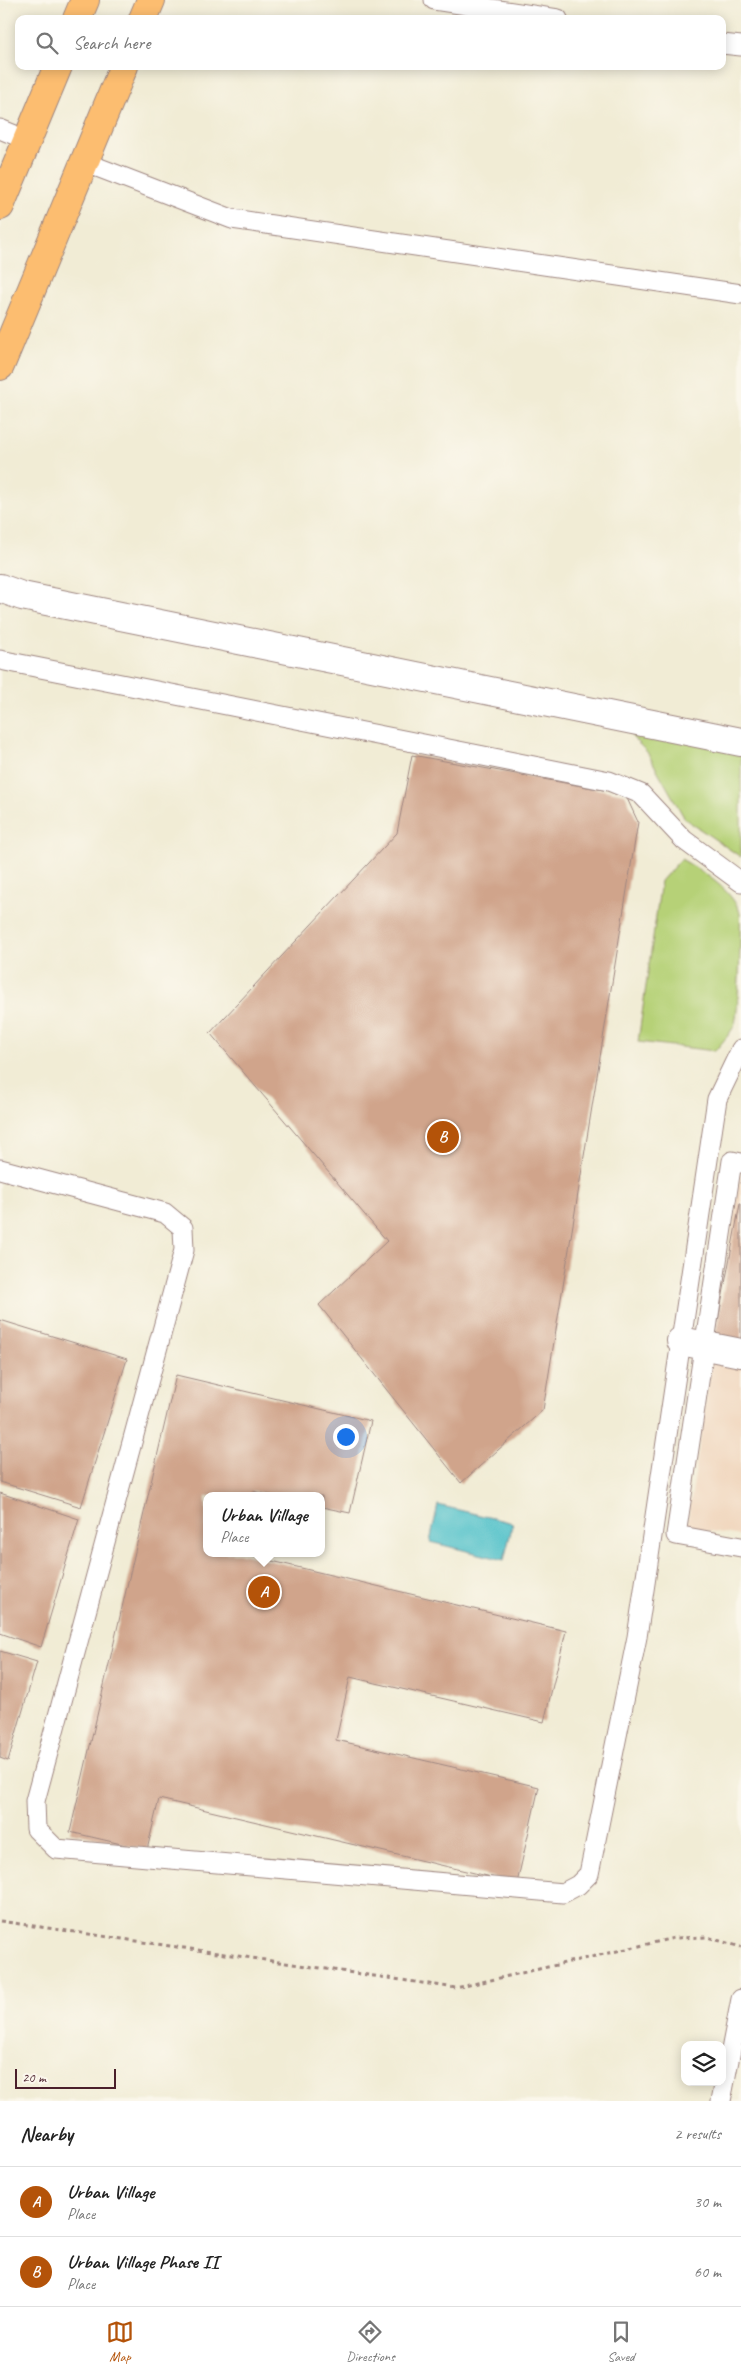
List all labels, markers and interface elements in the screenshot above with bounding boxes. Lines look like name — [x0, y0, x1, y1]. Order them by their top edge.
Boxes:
search box — [15, 15, 726, 70]
icon: search — [33, 29, 61, 57]
text: Search here — [73, 31, 150, 55]
pin: B — [427, 1118, 459, 1156]
your location — [333, 1424, 359, 1450]
popup — [203, 1492, 325, 1557]
text: Urban Village — [220, 1503, 308, 1527]
text: Place — [220, 1527, 248, 1547]
pin: A — [248, 1573, 280, 1611]
map controls — [681, 2041, 726, 2086]
button: layers — [681, 2041, 726, 2086]
scale bar — [15, 2066, 116, 2089]
text: 20 m — [22, 2069, 46, 2086]
text: Nearby — [20, 2121, 73, 2147]
text: 2 results — [674, 2124, 721, 2144]
text: Urban Village — [67, 2180, 154, 2204]
text: A — [32, 2192, 40, 2212]
text: 30 m — [694, 2192, 721, 2212]
text: Place — [67, 2204, 95, 2224]
text: Urban Village Phase II — [67, 2250, 218, 2274]
text: B — [32, 2262, 40, 2282]
text: 60 m — [694, 2262, 721, 2282]
text: Place — [67, 2274, 95, 2294]
tab: Map — [106, 2318, 134, 2365]
tab: Directions — [346, 2318, 395, 2365]
tab: Saved — [607, 2318, 635, 2365]

